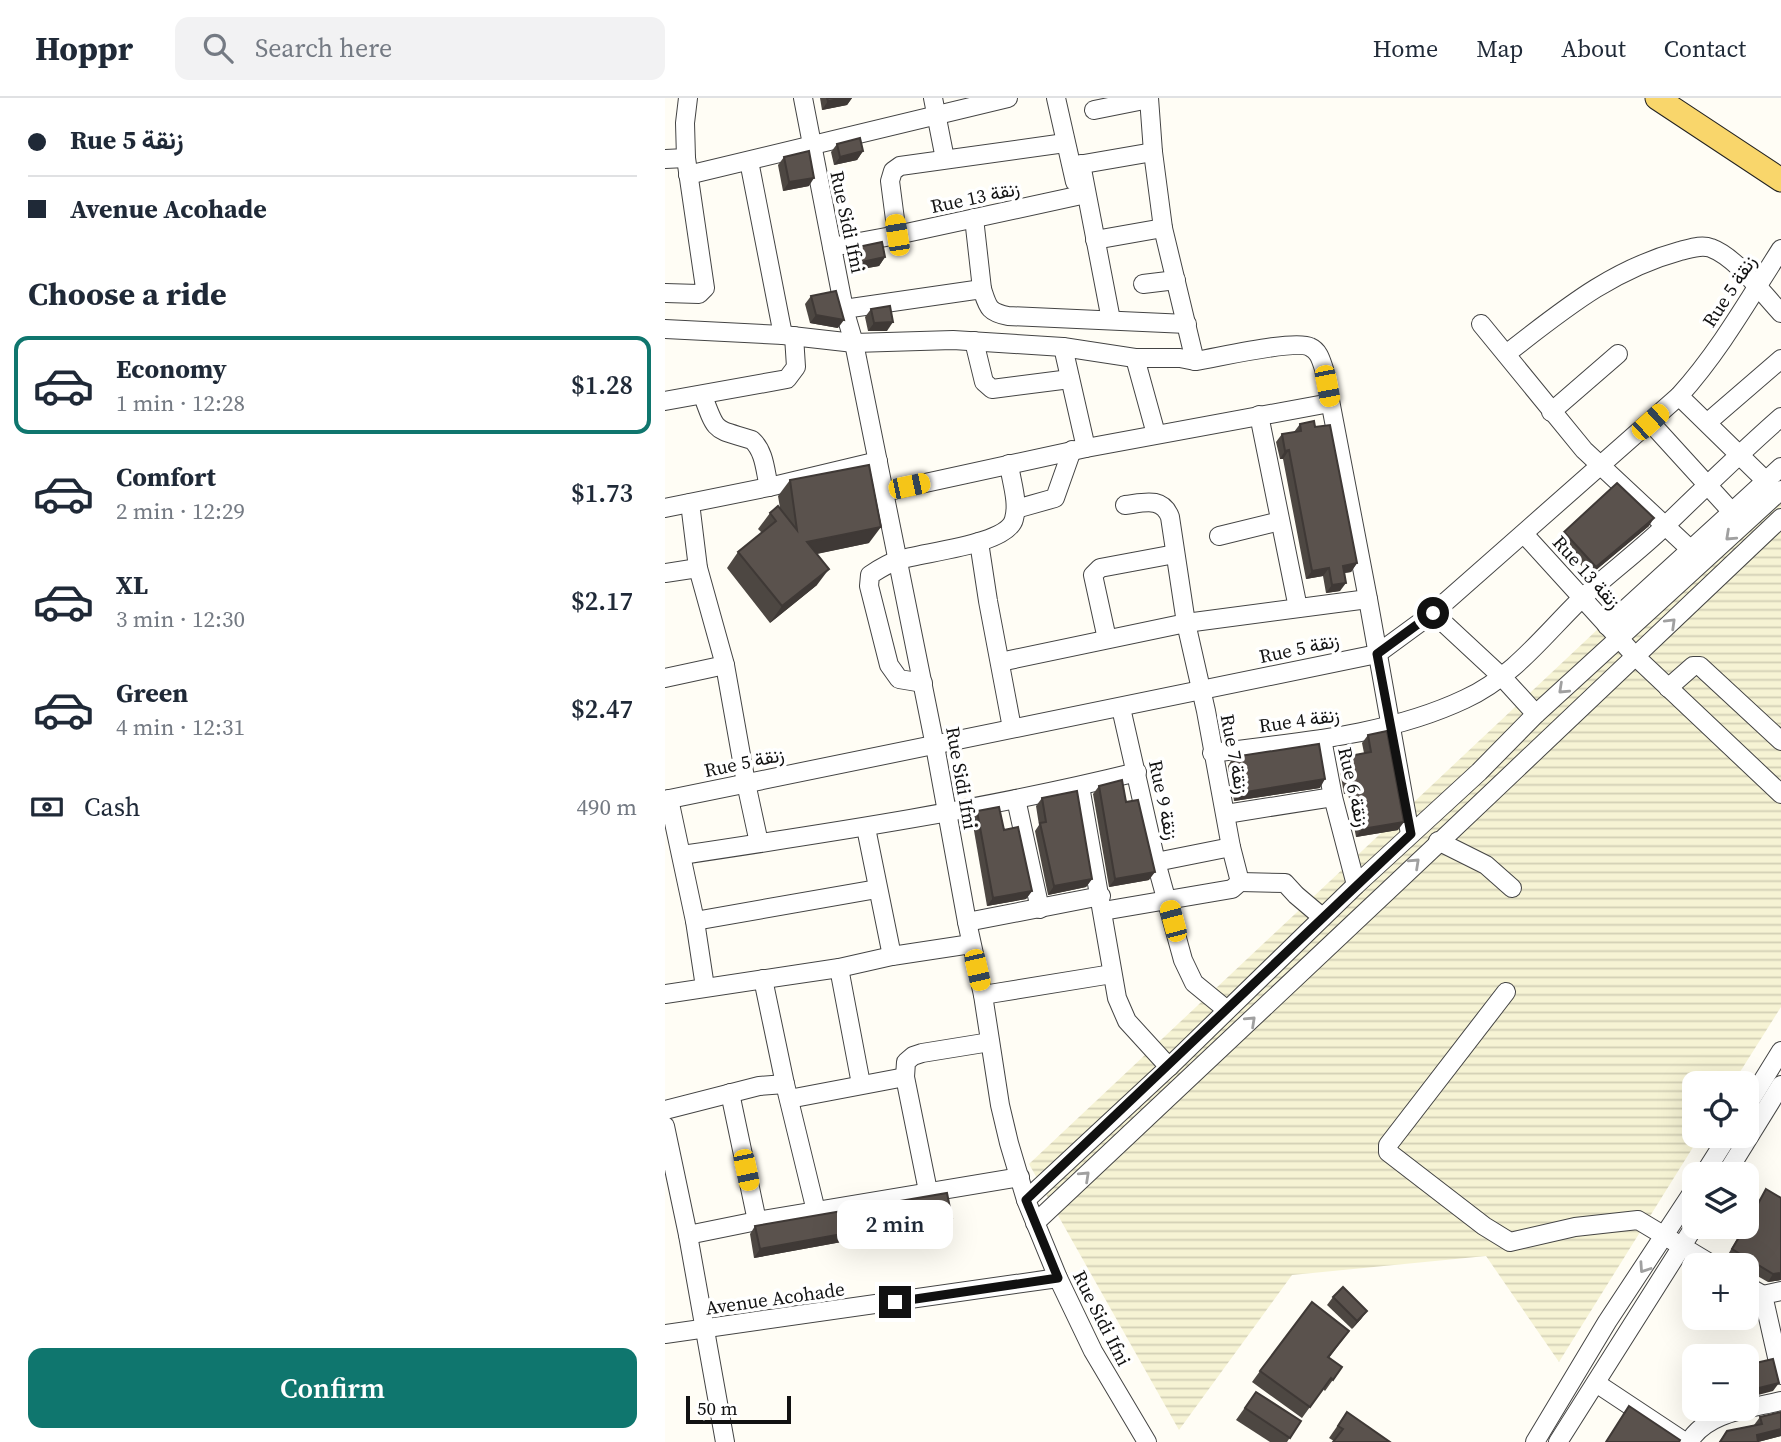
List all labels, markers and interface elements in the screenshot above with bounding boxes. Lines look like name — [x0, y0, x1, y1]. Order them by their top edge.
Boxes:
search box — [175, 17, 665, 80]
text: Hoppr — [35, 26, 133, 71]
icon: search — [199, 29, 237, 67]
text: Search here — [255, 30, 392, 66]
text: Home — [1373, 32, 1438, 65]
text: Map — [1476, 32, 1523, 65]
text: About — [1561, 32, 1626, 65]
text: Contact — [1664, 32, 1746, 65]
text: Rue 5 زنقة — [70, 122, 184, 158]
street label: Rue Sidi Ifni — [824, 168, 872, 276]
street label: Rue 13 زنقة — [928, 175, 1022, 219]
text: Avenue Acohade — [70, 191, 267, 227]
car — [884, 213, 911, 257]
street label: Rue 5 زنقة — [1696, 250, 1762, 332]
text: Choose a ride — [28, 272, 227, 316]
text: Economy — [116, 351, 227, 387]
icon: car — [32, 354, 95, 417]
car — [1313, 363, 1342, 409]
text: $1.28 — [571, 367, 633, 403]
text: 1 min · 12:28 — [116, 387, 245, 419]
car — [1628, 400, 1673, 444]
text: Comfort — [116, 459, 216, 495]
icon: car — [32, 462, 95, 525]
car — [887, 471, 932, 501]
text: $1.73 — [571, 475, 633, 511]
text: 2 min · 12:29 — [116, 495, 245, 527]
one-way arrow — [1725, 527, 1738, 540]
street label: Rue 13 زنقة — [1547, 530, 1627, 614]
text: XL — [116, 567, 148, 603]
icon: car — [32, 570, 95, 633]
text: $2.17 — [571, 583, 633, 619]
route start — [1417, 597, 1449, 629]
text: 3 min · 12:30 — [116, 603, 245, 635]
one-way arrow — [1662, 619, 1675, 632]
street label: Rue 5 زنقة — [1257, 627, 1341, 669]
text: Green — [116, 675, 188, 711]
icon: car — [32, 678, 95, 741]
one-way arrow — [1558, 681, 1571, 694]
text: $2.47 — [571, 691, 633, 727]
street label: Rue 4 زنقة — [1257, 701, 1341, 739]
text: 4 min · 12:31 — [116, 711, 245, 743]
street label: Rue 7 زنقة — [1215, 712, 1255, 796]
street label: Rue Sidi Ifni — [940, 725, 984, 832]
street label: Rue 5 زنقة — [702, 741, 786, 783]
street label: Rue 6 زنقة — [1332, 745, 1376, 829]
street label: Rue 9 زنقة — [1143, 758, 1185, 842]
icon: cash — [28, 788, 66, 826]
text: Cash — [84, 789, 140, 825]
text: 490 m — [576, 791, 637, 823]
one-way arrow — [1407, 859, 1420, 871]
car — [1158, 898, 1189, 944]
car — [963, 947, 992, 993]
one-way arrow — [1243, 1016, 1256, 1029]
map controls — [1682, 1071, 1759, 1421]
button: locate — [1682, 1071, 1759, 1148]
car — [732, 1147, 761, 1193]
button: layers — [1682, 1162, 1759, 1239]
one-way arrow — [1077, 1172, 1090, 1184]
callout: 2 min — [837, 1200, 953, 1250]
text: 2 min — [865, 1208, 925, 1240]
button: + — [1682, 1253, 1759, 1330]
one-way arrow — [1640, 1260, 1652, 1273]
street label: Rue Sidi Ifni — [1067, 1266, 1137, 1371]
street label: Avenue Acohade — [704, 1275, 846, 1321]
route end — [879, 1286, 911, 1318]
button: − — [1682, 1344, 1759, 1421]
button: Confirm — [28, 1348, 637, 1428]
scale bar — [686, 1393, 791, 1425]
text: 50 m — [697, 1395, 738, 1421]

